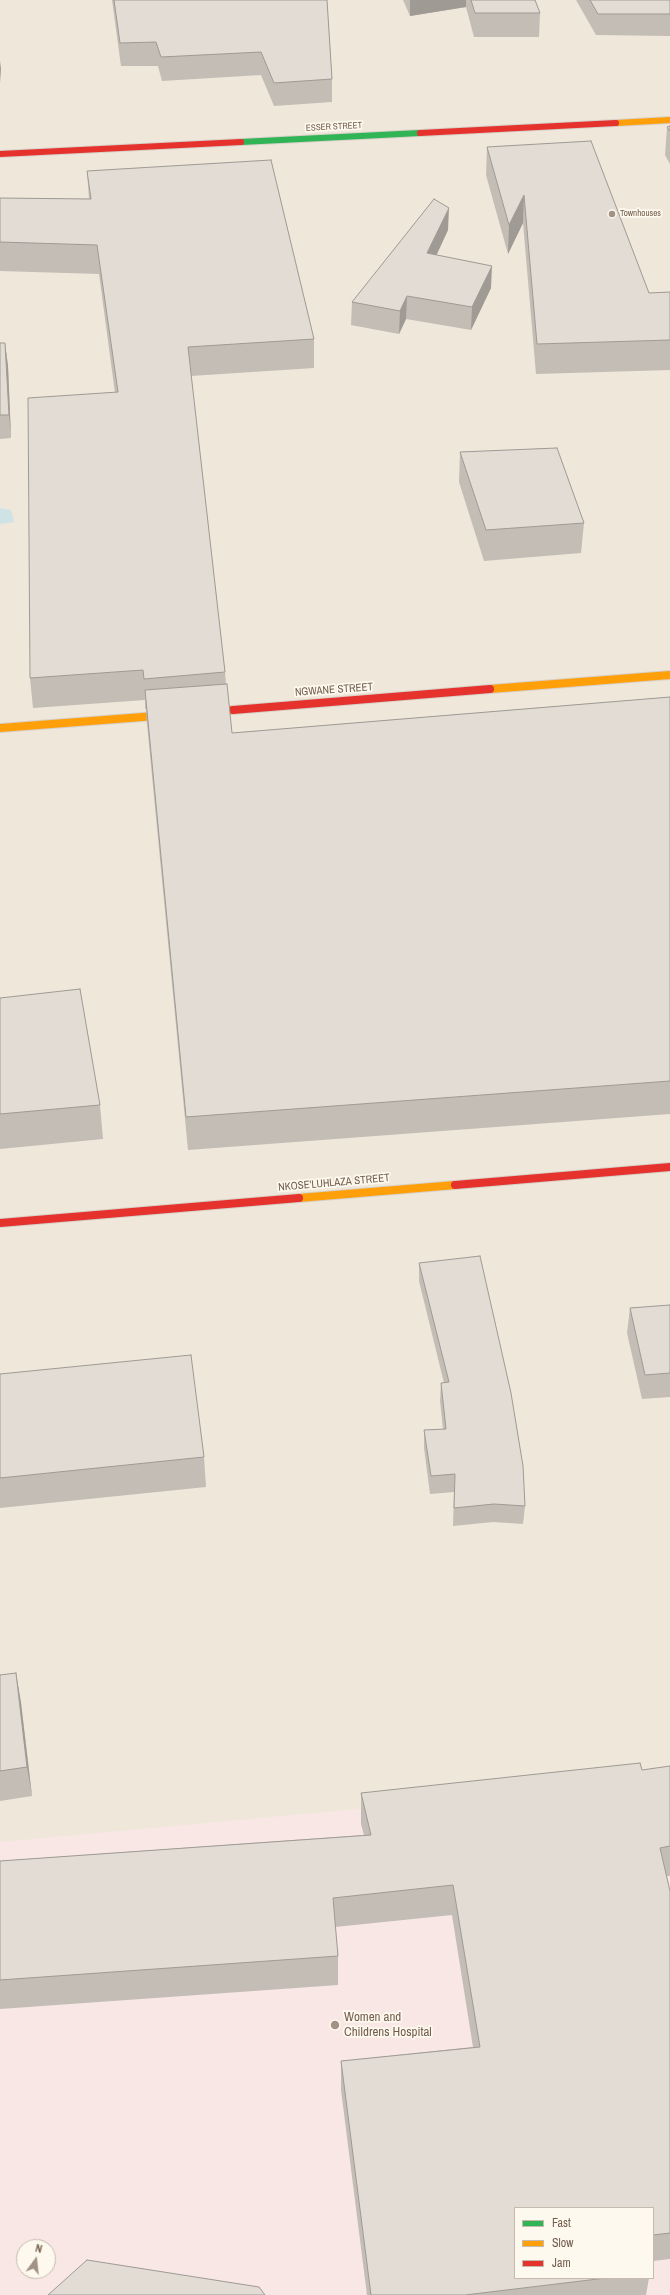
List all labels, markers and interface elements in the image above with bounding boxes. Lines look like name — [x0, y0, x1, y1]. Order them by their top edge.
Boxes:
street label: ESSER STREET — [306, 120, 362, 134]
marker: Townhouses — [607, 209, 617, 219]
place label: Townhouses — [620, 209, 661, 219]
street label: NGWANE STREET — [294, 681, 374, 699]
street label: NKOSE'LUHLAZA STREET — [278, 1172, 390, 1194]
place label: Women and Childrens Hospital — [344, 2010, 432, 2041]
marker: Women and Childrens Hospital — [329, 2019, 341, 2031]
legend — [514, 2207, 654, 2279]
text: Fast — [552, 2215, 571, 2231]
text: Slow — [552, 2235, 573, 2251]
north arrow — [16, 2239, 56, 2279]
text: N — [34, 2241, 44, 2256]
text: Jam — [552, 2255, 571, 2271]

